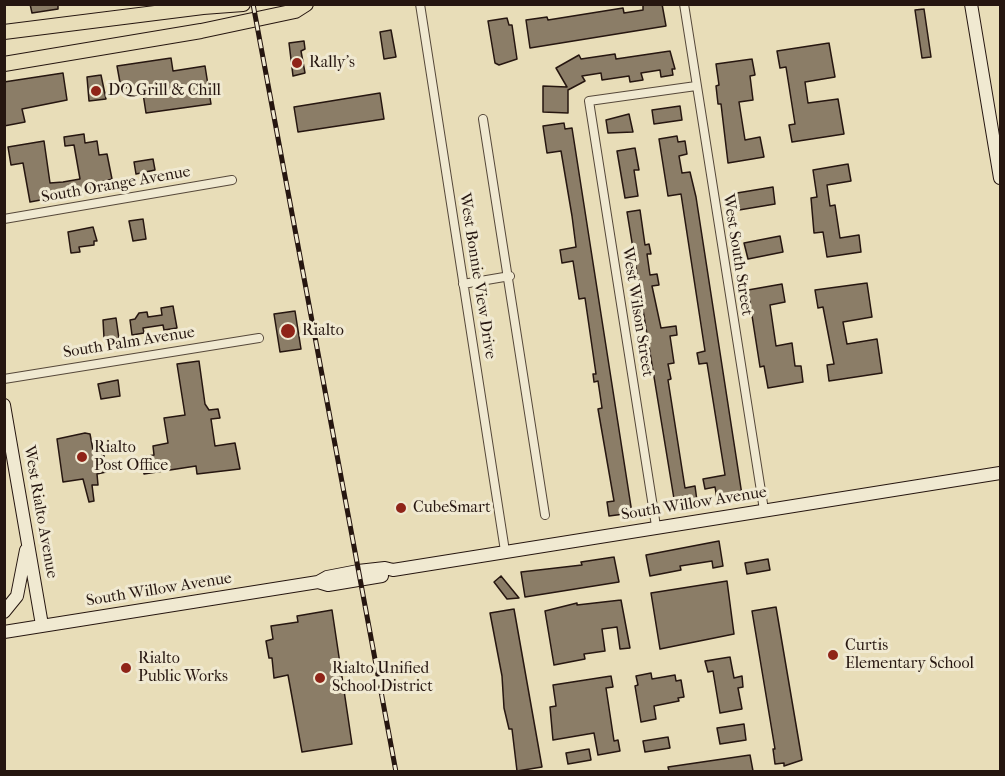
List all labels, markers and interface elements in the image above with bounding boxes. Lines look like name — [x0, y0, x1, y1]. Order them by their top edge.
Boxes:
place label: Rally's — [309, 53, 355, 73]
marker: Rally's — [290, 56, 304, 70]
place label: DQ Grill & Chill — [108, 81, 221, 101]
marker: DQ Grill & Chill — [89, 84, 103, 98]
street label: South Orange Avenue — [40, 162, 192, 208]
street label: West Bonnie View Drive — [454, 192, 500, 360]
street label: West South Street — [718, 193, 756, 317]
street label: West Wilson Street — [617, 246, 657, 378]
place label: Rialto — [302, 321, 344, 341]
marker: Rialto — [279, 322, 297, 340]
street label: South Palm Avenue — [62, 323, 196, 363]
place label: Rialto Post Office — [94, 438, 168, 476]
street label: West Rialto Avenue — [19, 444, 61, 580]
marker: Rialto Post Office — [75, 450, 89, 464]
street label: South Willow Avenue — [620, 483, 768, 525]
place label: CubeSmart — [413, 498, 491, 518]
marker: CubeSmart — [394, 501, 408, 515]
street label: South Willow Avenue — [85, 569, 233, 611]
place label: Curtis Elementary School — [845, 636, 974, 674]
marker: Curtis Elementary School — [826, 648, 840, 662]
place label: Rialto Public Works — [138, 649, 228, 687]
place label: Rialto Unified School District — [332, 659, 433, 697]
marker: Rialto Public Works — [119, 661, 133, 675]
marker: Rialto Unified School District — [313, 671, 327, 685]

